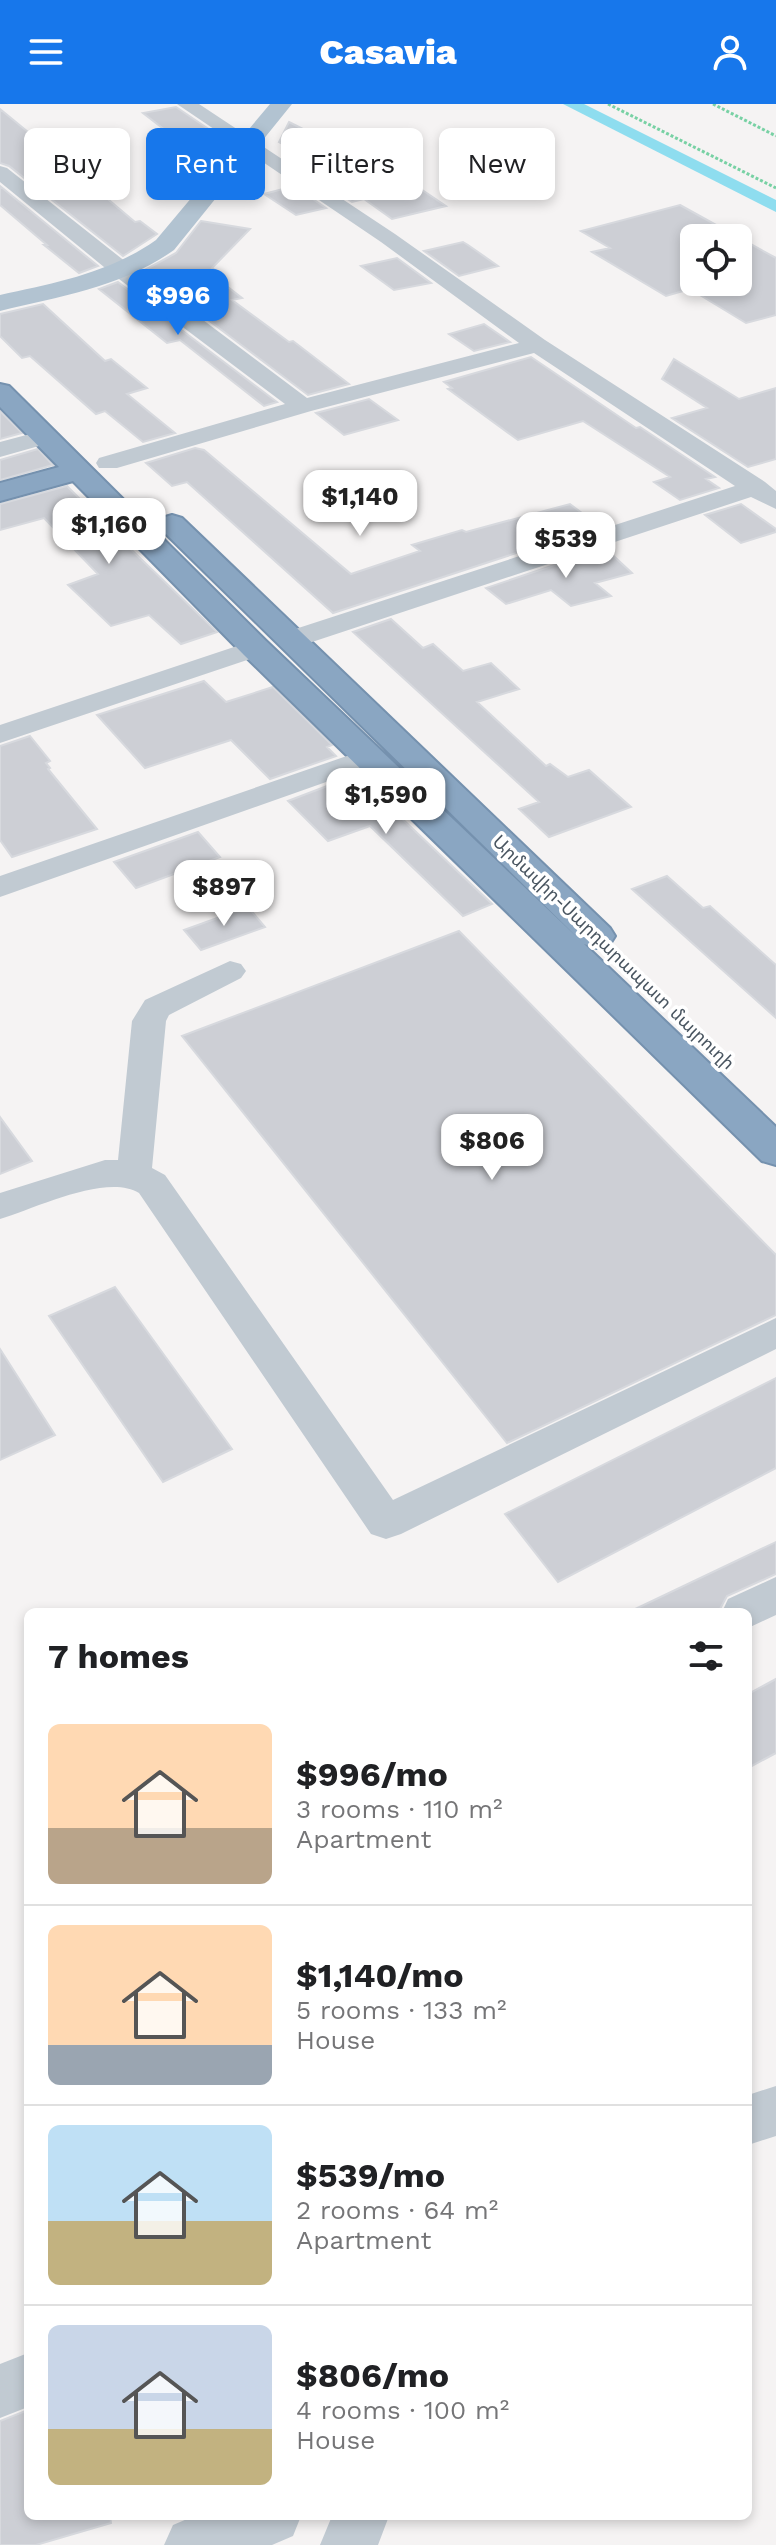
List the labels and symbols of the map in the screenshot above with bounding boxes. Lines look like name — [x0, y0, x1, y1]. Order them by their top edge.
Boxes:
pin: $996 — [131, 269, 225, 337]
pin: $1,140 — [295, 470, 425, 538]
pin: $1,160 — [44, 498, 174, 566]
pin: $539 — [519, 512, 613, 580]
pin: $1,590 — [321, 768, 451, 836]
street label: Արմավիր-Սարդարապատ մայրուղի — [489, 831, 739, 1073]
pin: $897 — [177, 860, 271, 928]
pin: $806 — [445, 1114, 539, 1182]

